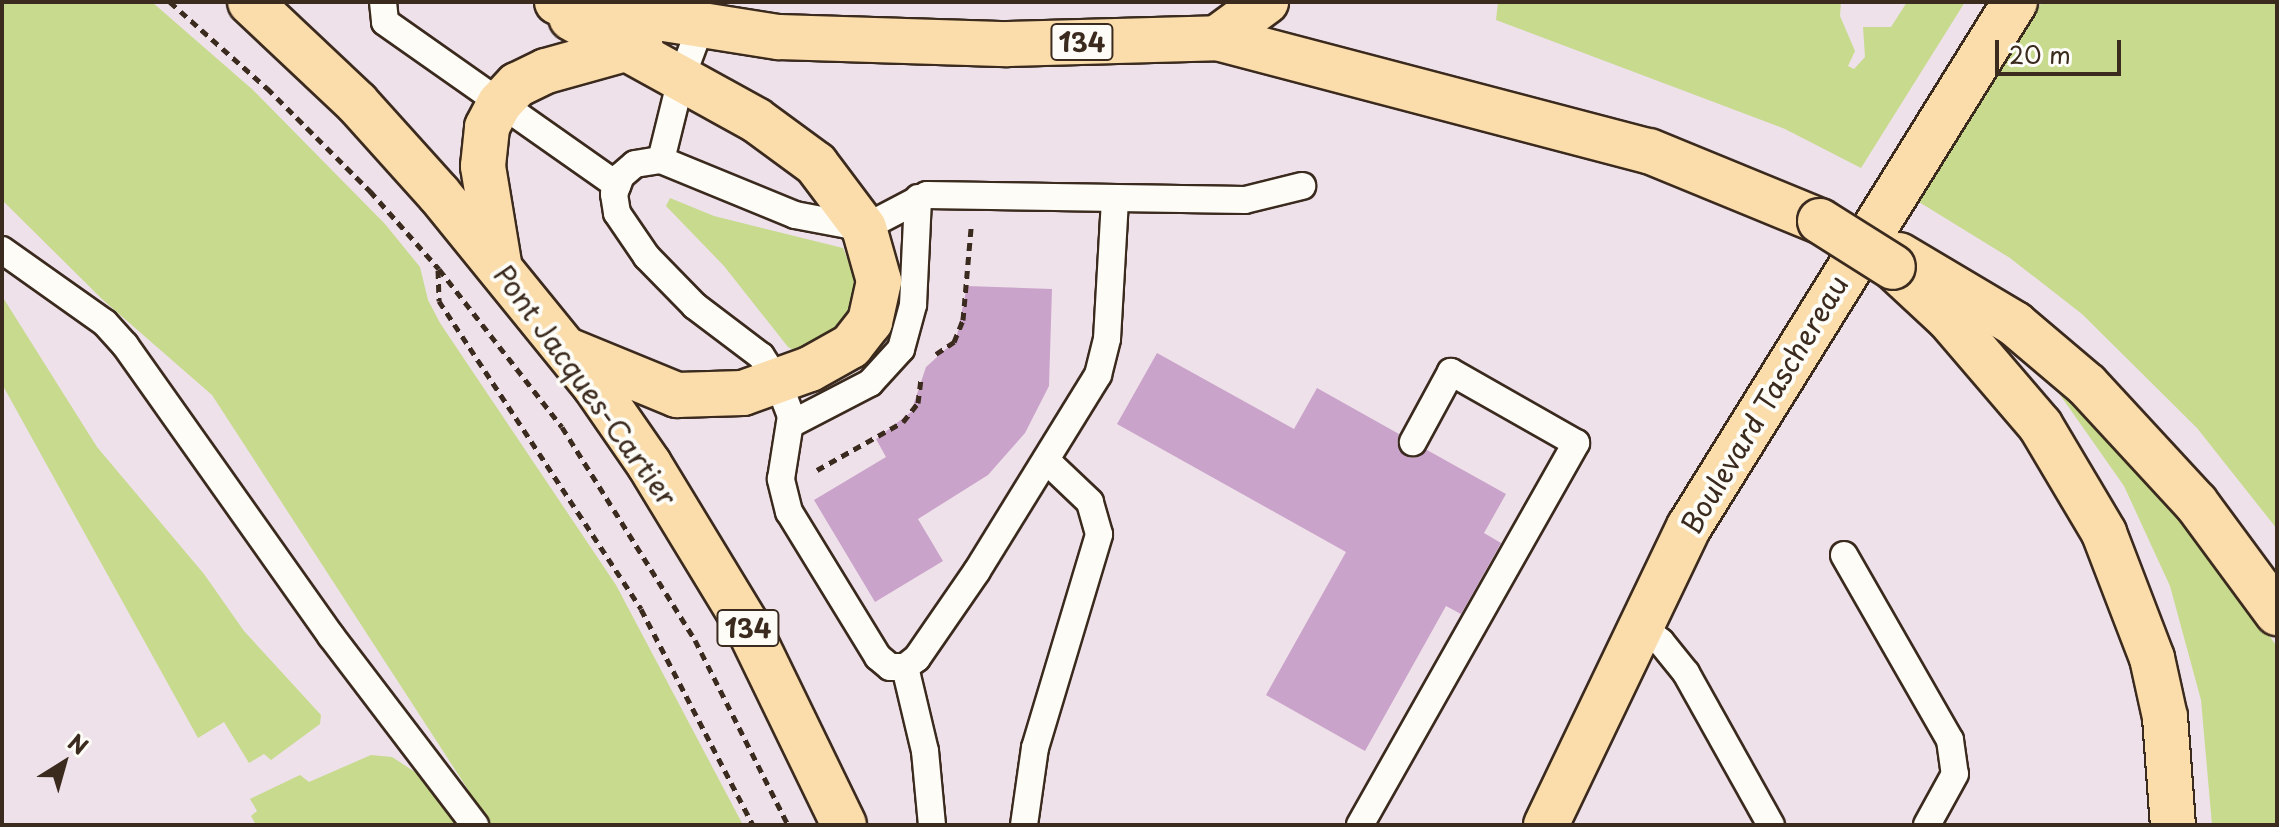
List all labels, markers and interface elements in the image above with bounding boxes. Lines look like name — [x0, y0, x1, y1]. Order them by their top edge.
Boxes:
road number: 134 — [1050, 20, 1114, 64]
scale bar — [1999, 24, 2125, 74]
text: 20 m — [2009, 36, 2071, 72]
street label: Pont Jacques-Cartier — [487, 258, 685, 512]
street label: Boulevard Taschereau — [1674, 269, 1854, 539]
road number: 134 — [716, 606, 780, 650]
north arrow — [24, 723, 104, 803]
text: N — [62, 725, 96, 762]

